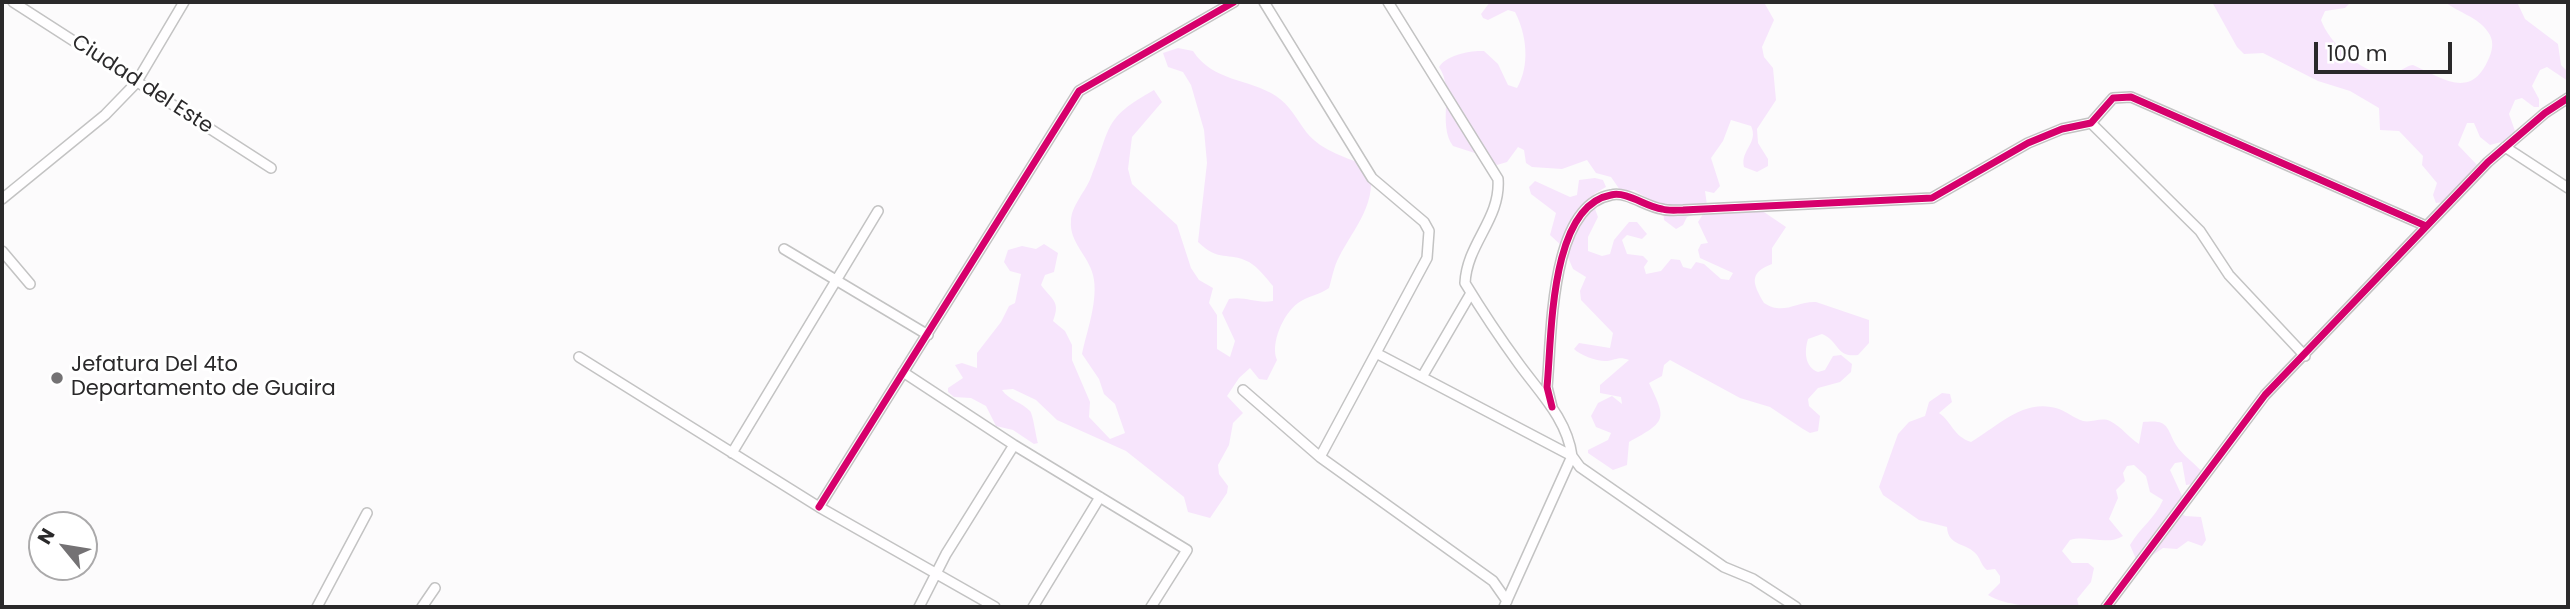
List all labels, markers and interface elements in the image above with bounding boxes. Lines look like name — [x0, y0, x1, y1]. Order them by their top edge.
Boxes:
scale bar — [2318, 28, 2456, 72]
street label: Ciudad del Este — [67, 30, 217, 140]
text: 100 m — [2327, 39, 2387, 68]
place label: Jefatura Del 4to Departamento de Guaira — [71, 353, 336, 403]
marker: Jefatura Del 4to Departamento de Guaira — [49, 370, 65, 386]
north arrow — [28, 511, 98, 581]
text: N — [31, 523, 61, 549]

